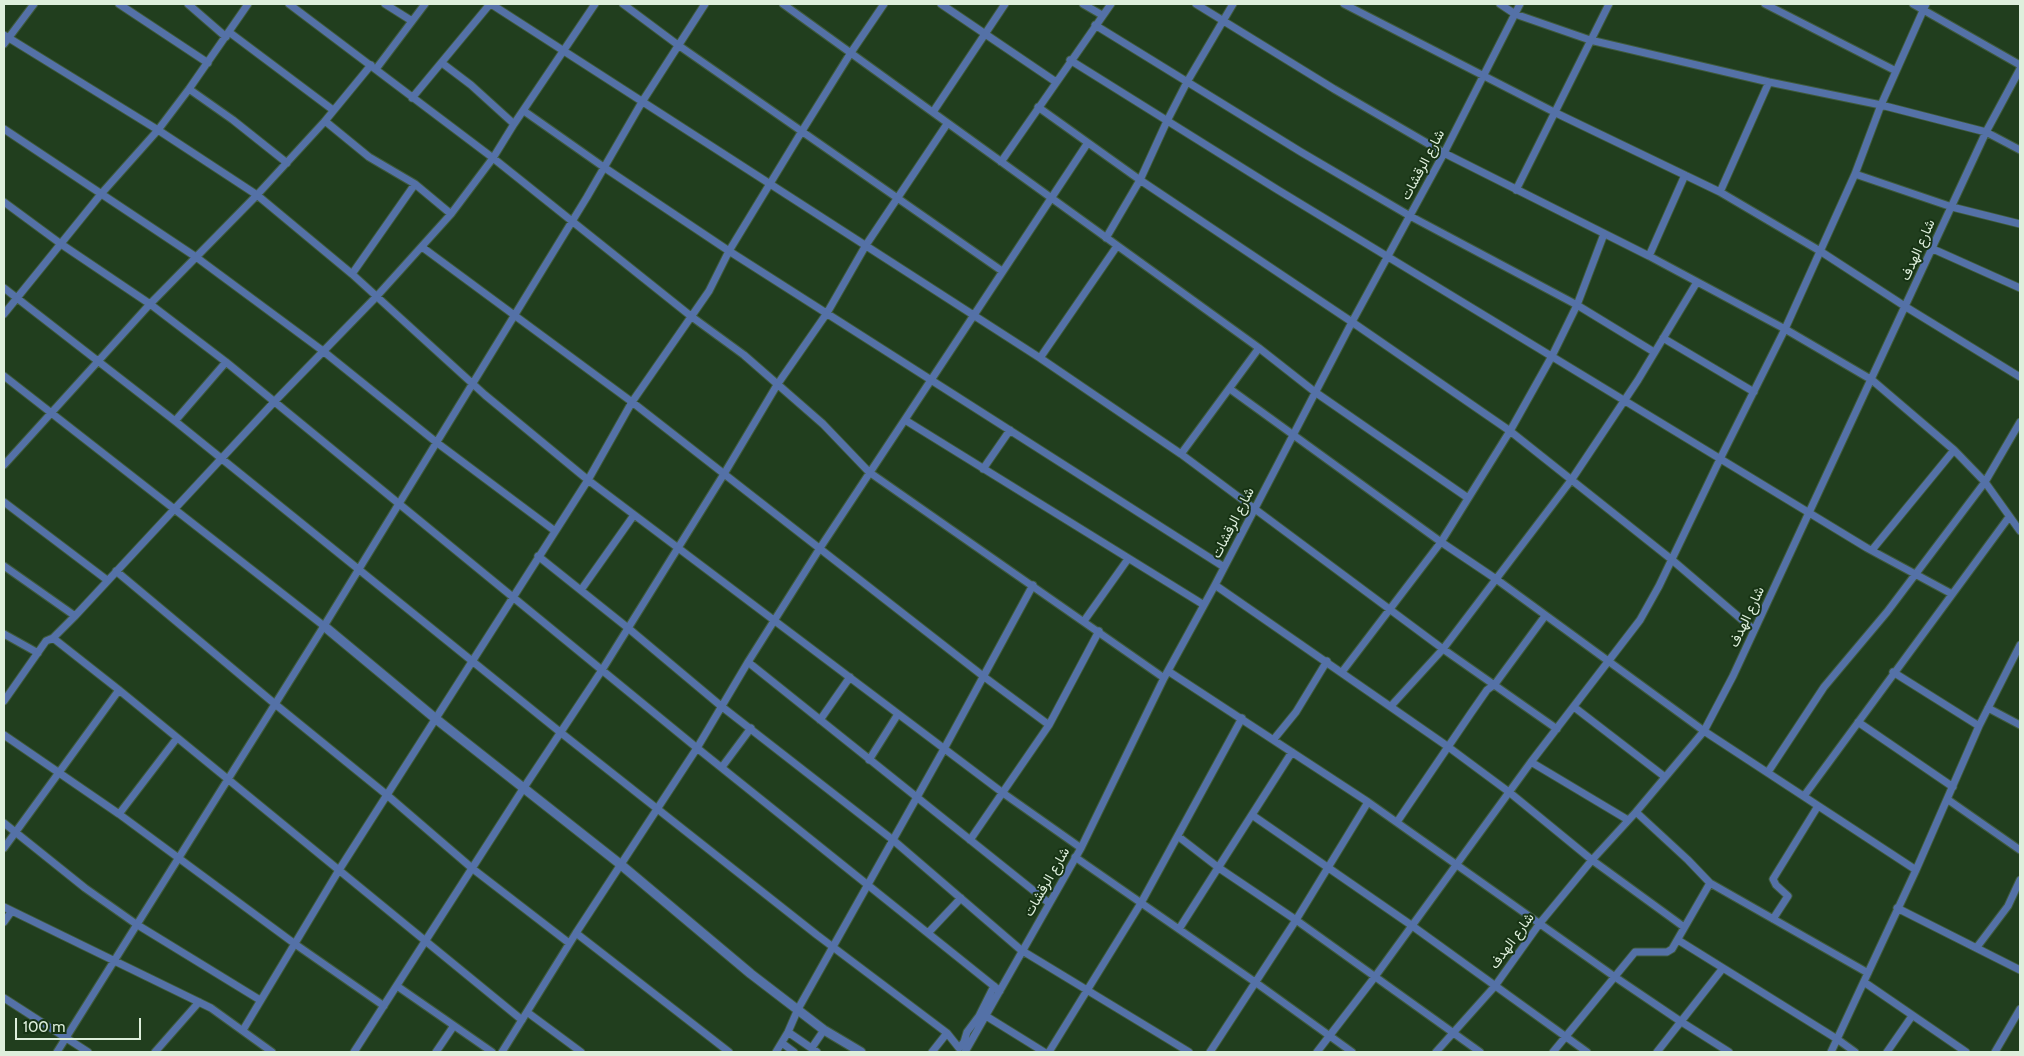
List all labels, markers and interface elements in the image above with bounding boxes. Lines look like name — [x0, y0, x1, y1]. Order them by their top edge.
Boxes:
street label: شارع الرقشات — [1397, 127, 1449, 203]
street label: شارع الهدف — [1897, 217, 1939, 283]
street label: شارع الرقشات — [1208, 485, 1258, 561]
street label: شارع الهدف — [1726, 584, 1768, 650]
street label: شارع الرقشات — [1020, 844, 1074, 920]
street label: شارع الهدف — [1486, 910, 1538, 972]
scale bar — [18, 1008, 144, 1040]
text: 100 m — [23, 1018, 65, 1036]

